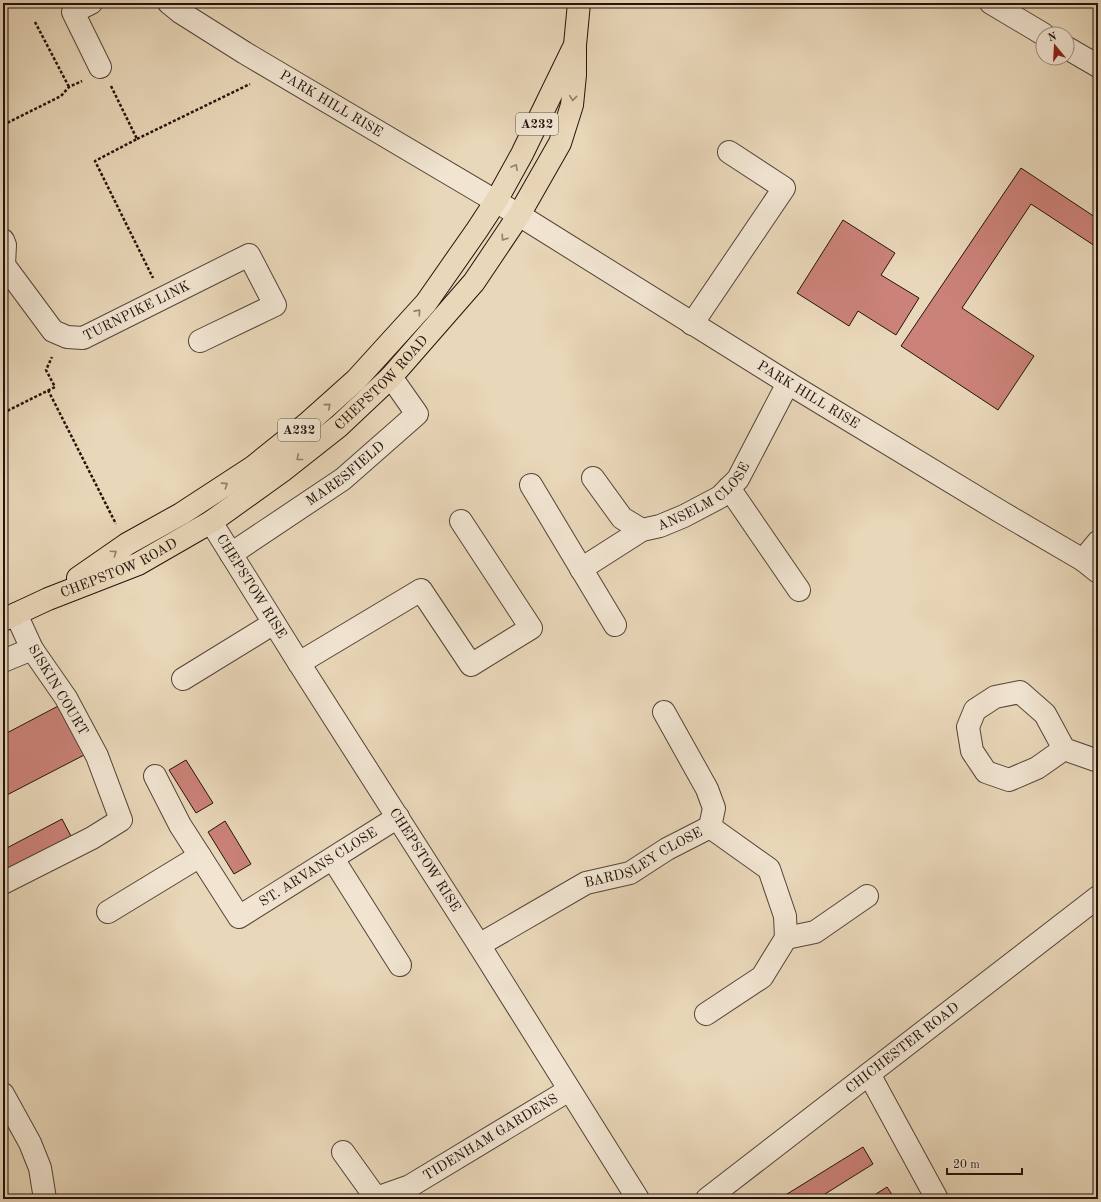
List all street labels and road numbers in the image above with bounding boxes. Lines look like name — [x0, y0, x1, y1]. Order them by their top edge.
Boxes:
street label: PARK HILL RISE — [277, 68, 385, 140]
road number: A232 — [516, 113, 558, 135]
street label: TURNPIKE LINK — [81, 279, 192, 344]
street label: CHEPSTOW ROAD — [332, 333, 431, 433]
street label: PARK HILL RISE — [755, 359, 862, 431]
road number: A232 — [278, 419, 320, 441]
street label: MARESFIELD — [304, 439, 388, 509]
street label: ANSELM CLOSE — [655, 460, 752, 533]
street label: CHEPSTOW RISE — [214, 532, 289, 641]
street label: CHEPSTOW ROAD — [59, 536, 180, 600]
street label: SISKIN COURT — [25, 642, 91, 738]
street label: CHEPSTOW RISE — [387, 806, 463, 914]
street label: ST. ARVANS CLOSE — [257, 825, 380, 909]
street label: BARDSLEY CLOSE — [583, 825, 705, 890]
street label: CHICHESTER ROAD — [843, 1000, 962, 1096]
street label: TIDENHAM GARDENS — [421, 1091, 561, 1183]

